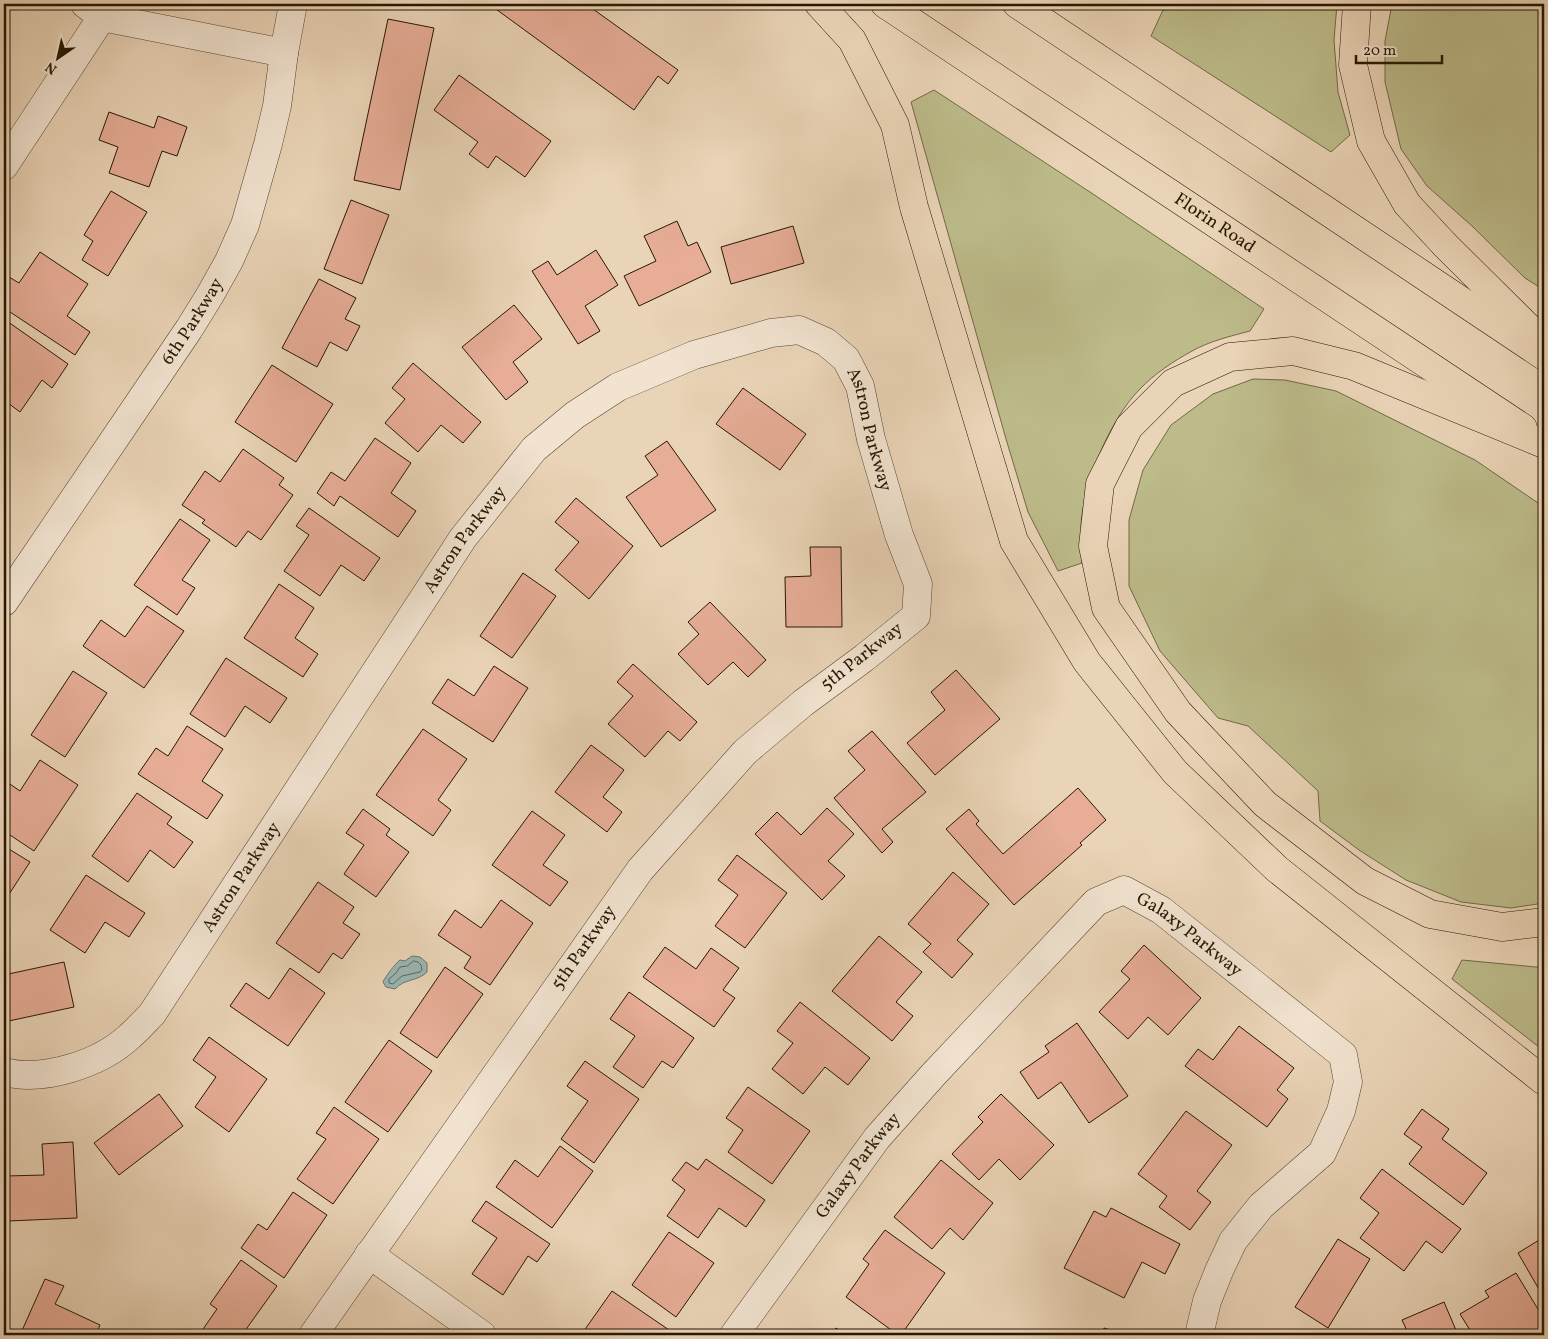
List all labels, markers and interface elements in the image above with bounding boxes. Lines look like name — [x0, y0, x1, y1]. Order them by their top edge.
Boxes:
north arrow — [32, 32, 82, 82]
scale bar — [1356, 32, 1442, 64]
text: 20 m — [1363, 41, 1396, 62]
text: N — [42, 57, 61, 78]
street label: Florin Road — [1169, 187, 1260, 259]
street label: 6th Parkway — [156, 273, 230, 370]
street label: Astron Parkway — [840, 363, 898, 494]
street label: Astron Parkway — [418, 481, 512, 598]
street label: 5th Parkway — [816, 617, 909, 697]
street label: Astron Parkway — [196, 817, 287, 937]
street label: Galaxy Parkway — [1132, 886, 1248, 983]
street label: 5th Parkway — [546, 900, 623, 995]
street label: Galaxy Parkway — [810, 1107, 907, 1224]

